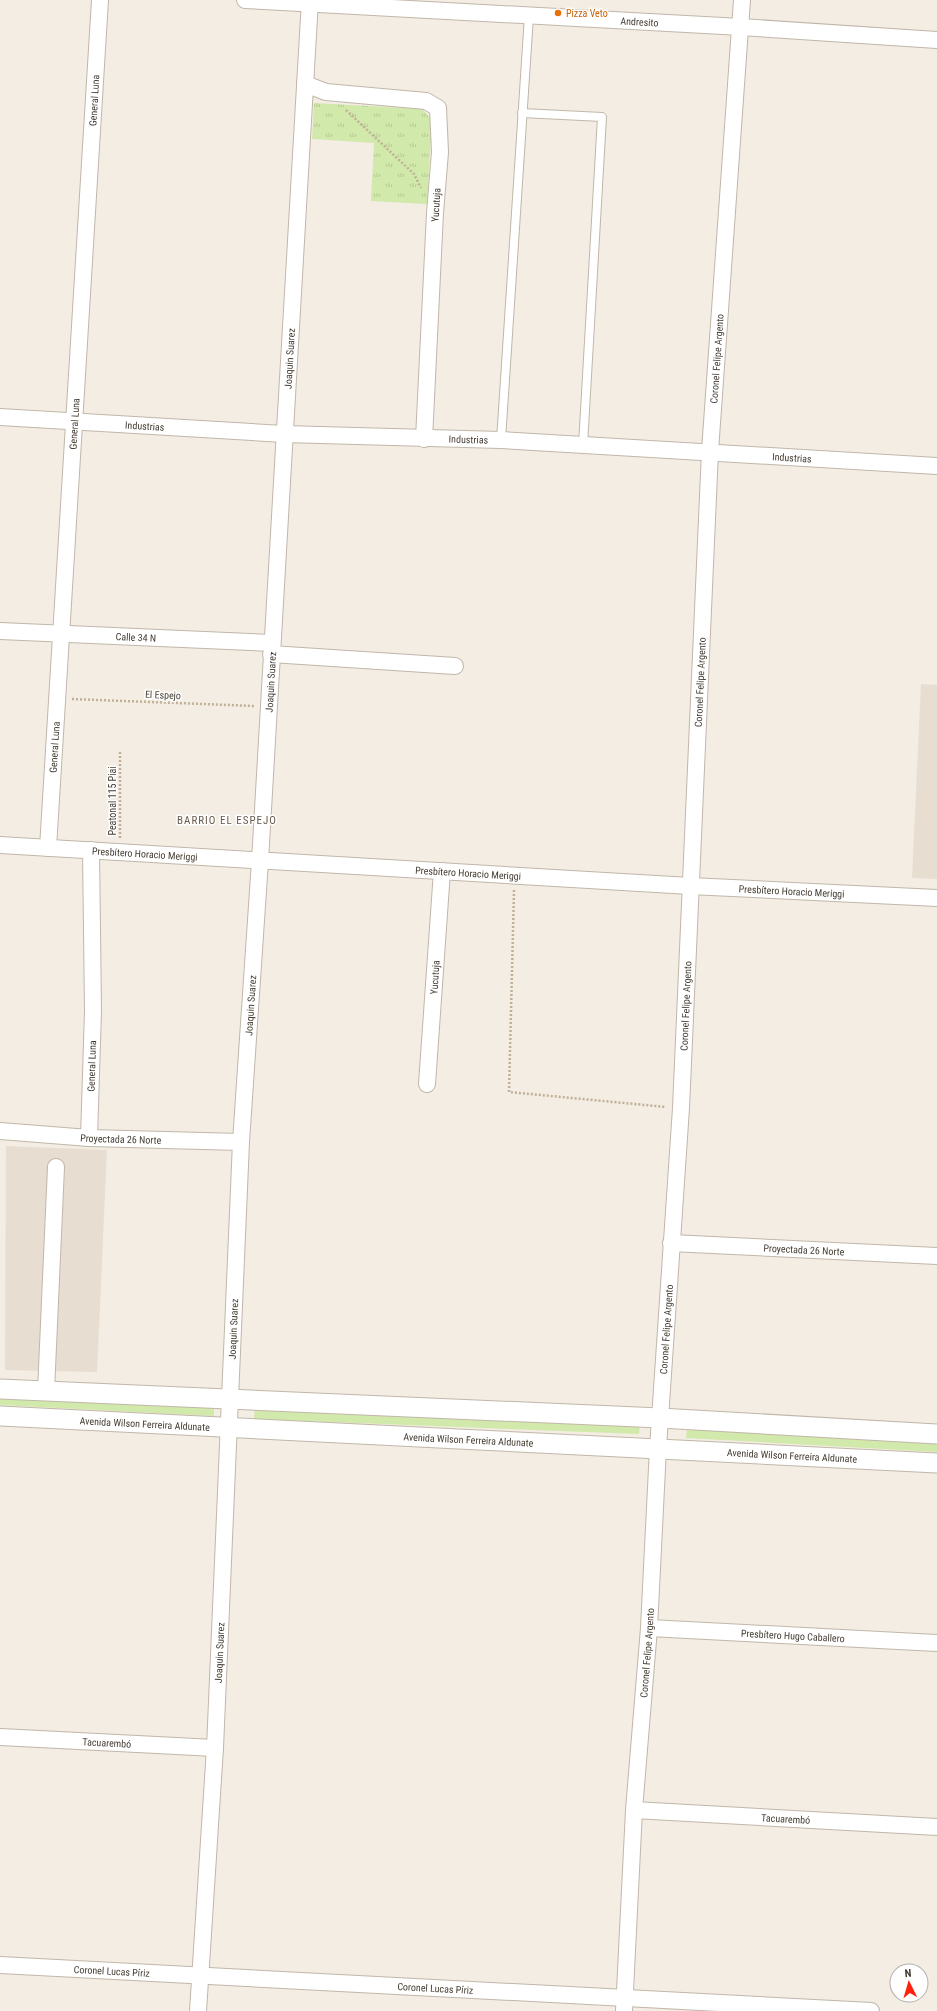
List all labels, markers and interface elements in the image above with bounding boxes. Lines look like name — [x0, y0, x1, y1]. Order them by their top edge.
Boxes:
marker: Pizza Veto — [553, 8, 563, 18]
place label: Pizza Veto — [566, 8, 608, 19]
street label: Andresito — [620, 15, 659, 28]
street label: General Luna — [87, 74, 101, 126]
street label: Yucutuja — [429, 187, 443, 222]
street label: Coronel Felipe Argento — [708, 314, 725, 404]
street label: Joaquin Suarez — [282, 328, 296, 389]
street label: General Luna — [67, 398, 81, 450]
street label: Industrias — [125, 419, 165, 432]
street label: Industrias — [449, 433, 489, 445]
street label: Industrias — [772, 451, 812, 464]
street label: Calle 34 N — [115, 631, 156, 643]
street label: Coronel Felipe Argento — [692, 637, 707, 727]
street label: Joaquin Suarez — [263, 651, 278, 713]
street label: El Espejo — [145, 689, 181, 701]
street label: General Luna — [47, 721, 61, 773]
street label: Peatonal 115 Piai — [107, 766, 118, 836]
district label: BARRIO EL ESPEJO — [177, 814, 277, 827]
street label: Presbítero Horacio Meriggi — [92, 845, 198, 862]
street label: Presbítero Horacio Meriggi — [415, 864, 521, 881]
street label: Presbítero Horacio Meriggi — [739, 883, 845, 899]
street label: Yucutuja — [428, 960, 441, 995]
street label: Coronel Felipe Argento — [678, 961, 693, 1051]
street label: Joaquin Suarez — [243, 975, 258, 1036]
street label: General Luna — [85, 1040, 98, 1092]
street label: Proyectada 26 Norte — [80, 1132, 162, 1145]
street label: Proyectada 26 Norte — [763, 1242, 845, 1257]
street label: Coronel Felipe Argento — [658, 1284, 675, 1375]
street label: Joaquin Suarez — [226, 1298, 240, 1360]
street label: Avenida Wilson Ferreira Aldunate — [80, 1415, 210, 1432]
street label: Avenida Wilson Ferreira Aldunate — [403, 1431, 534, 1448]
street label: Avenida Wilson Ferreira Aldunate — [727, 1447, 858, 1464]
street label: Coronel Felipe Argento — [638, 1608, 655, 1698]
street label: Joaquin Suarez — [212, 1622, 226, 1683]
street label: Presbítero Hugo Caballero — [741, 1627, 845, 1644]
street label: Tacuarembó — [82, 1736, 132, 1749]
street label: Tacuarembó — [761, 1812, 810, 1825]
street label: Coronel Lucas Píriz — [74, 1963, 150, 1978]
north arrow — [889, 1963, 929, 2003]
text: N — [904, 1967, 912, 1980]
street label: Coronel Lucas Píriz — [397, 1980, 474, 1995]

